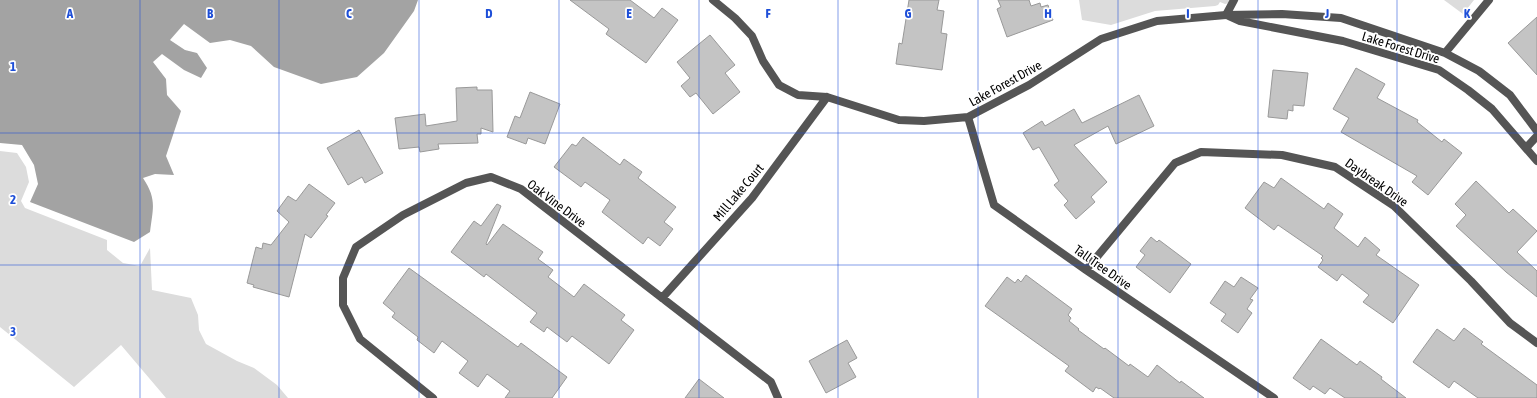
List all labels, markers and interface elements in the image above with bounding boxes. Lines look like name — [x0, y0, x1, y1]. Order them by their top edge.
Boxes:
text: A — [66, 6, 74, 21]
text: B — [207, 6, 214, 21]
text: C — [346, 6, 352, 21]
text: D — [485, 6, 493, 21]
text: E — [626, 6, 632, 21]
text: F — [765, 6, 771, 21]
text: G — [905, 6, 912, 21]
text: H — [1044, 6, 1052, 21]
text: I — [1186, 6, 1190, 21]
text: J — [1324, 6, 1329, 21]
text: K — [1464, 6, 1471, 21]
street label: Lake Forest Drive — [1360, 29, 1442, 66]
street label: Lake Forest Drive — [966, 57, 1044, 109]
text: 1 — [10, 59, 16, 74]
street label: Daybreak Drive — [1342, 155, 1411, 210]
street label: Mill Lake Court — [710, 160, 767, 224]
street label: Oak Vine Drive — [524, 176, 589, 230]
text: 2 — [10, 192, 16, 207]
street label: Tall Tree Drive — [1071, 242, 1135, 293]
text: 3 — [10, 324, 16, 339]

